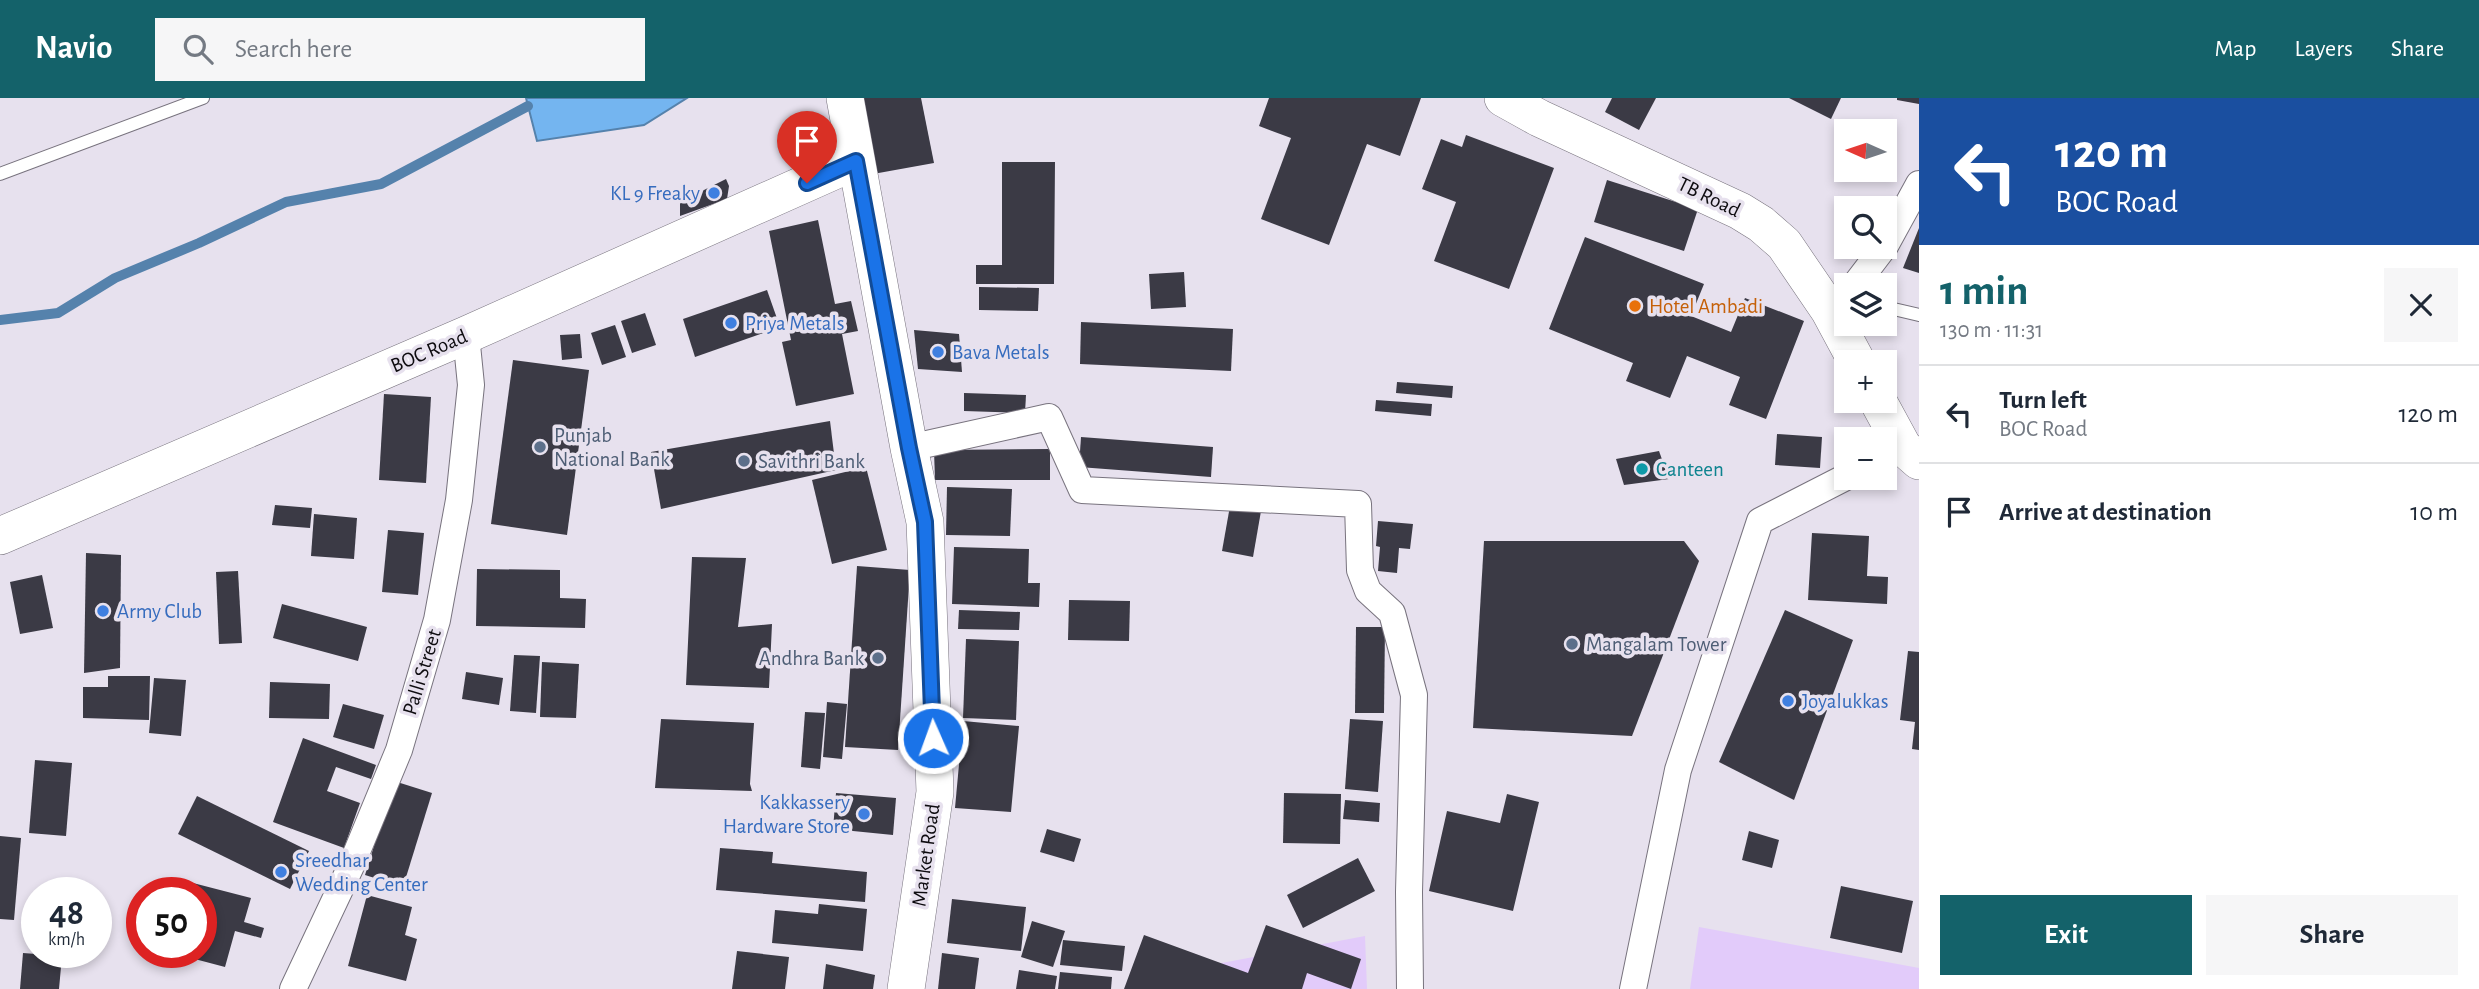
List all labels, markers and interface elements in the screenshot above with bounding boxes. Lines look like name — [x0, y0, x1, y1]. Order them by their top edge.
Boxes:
search box — [155, 18, 645, 81]
icon: search — [179, 30, 217, 68]
text: Navio — [35, 32, 113, 65]
text: Search here — [235, 36, 352, 62]
text: Map — [2214, 37, 2256, 61]
text: Layers — [2294, 37, 2353, 61]
text: Share — [2391, 37, 2444, 61]
pin — [777, 111, 837, 183]
north arrow — [1834, 119, 1897, 182]
map controls — [1834, 119, 1897, 490]
icon: arrive — [788, 122, 826, 160]
icon: left — [1940, 126, 2031, 217]
text: 120 m — [2055, 128, 2168, 177]
street label: TB Road — [1674, 173, 1744, 221]
place label: KL 9 Freaky — [610, 183, 700, 204]
marker: KL 9 Freaky — [706, 185, 722, 201]
text: BOC Road — [2055, 186, 2178, 218]
button: search — [1834, 196, 1897, 259]
button: close — [2384, 268, 2458, 342]
text: 1 min — [1940, 270, 2029, 312]
button: layers — [1834, 273, 1897, 336]
place label: Hotel Ambadi — [1649, 296, 1763, 317]
marker: Hotel Ambadi — [1627, 298, 1643, 314]
place label: Priya Metals — [745, 313, 844, 334]
marker: Priya Metals — [723, 315, 739, 331]
text: 130 m · 11:31 — [1940, 319, 2043, 342]
street label: BOC Road — [388, 326, 470, 376]
place label: Bava Metals — [952, 342, 1050, 363]
marker: Bava Metals — [930, 344, 946, 360]
button: + — [1834, 350, 1897, 413]
text: Turn left — [1999, 387, 2087, 413]
icon: left — [1940, 395, 1978, 433]
text: 120 m — [2398, 401, 2458, 427]
text: BOC Road — [1999, 418, 2087, 441]
place label: Punjab National Bank — [554, 425, 670, 470]
button: − — [1834, 427, 1897, 490]
marker: Punjab National Bank — [532, 439, 548, 455]
place label: Savithri Bank — [758, 451, 865, 472]
marker: Savithri Bank — [736, 453, 752, 469]
place label: Canteen — [1656, 459, 1724, 480]
marker: Canteen — [1634, 461, 1650, 477]
icon: arrive — [1940, 493, 1978, 531]
text: Arrive at destination — [1999, 499, 2212, 525]
text: 10 m — [2410, 499, 2458, 525]
place label: Army Club — [117, 601, 202, 622]
marker: Army Club — [95, 603, 111, 619]
street label: Palli Street — [399, 626, 445, 717]
place label: Mangalam Tower — [1586, 634, 1727, 655]
marker: Mangalam Tower — [1564, 636, 1580, 652]
place label: Andhra Bank — [759, 648, 864, 669]
marker: Andhra Bank — [870, 650, 886, 666]
place label: Joyalukkas — [1802, 691, 1889, 712]
marker: Joyalukkas — [1780, 693, 1796, 709]
position arrow — [896, 701, 970, 775]
place label: Kakkassery Hardware Store — [723, 792, 850, 837]
street label: Market Road — [908, 802, 944, 908]
marker: Kakkassery Hardware Store — [856, 806, 872, 822]
place label: Sreedhar Wedding Center — [295, 850, 428, 895]
marker: Sreedhar Wedding Center — [273, 864, 289, 880]
speed limit sign: 50 — [126, 877, 217, 968]
button: Exit — [1940, 895, 2192, 975]
button: Share — [2206, 895, 2458, 975]
text: 48 — [49, 896, 84, 931]
text: km/h — [48, 931, 85, 949]

